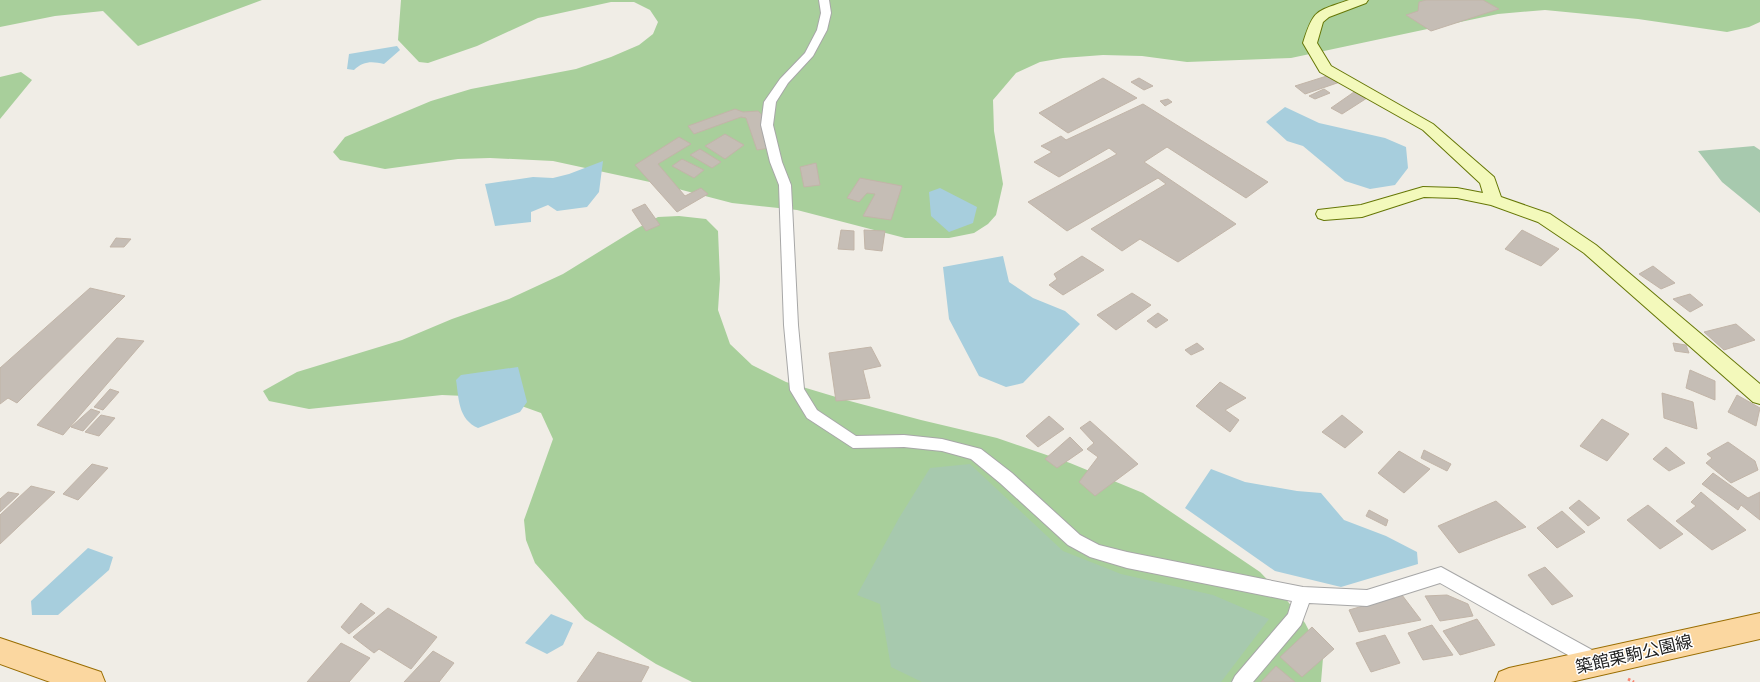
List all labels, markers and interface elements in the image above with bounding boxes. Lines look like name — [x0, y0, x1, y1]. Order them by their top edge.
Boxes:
street label: 築館栗駒公園線 — [1574, 630, 1694, 678]

